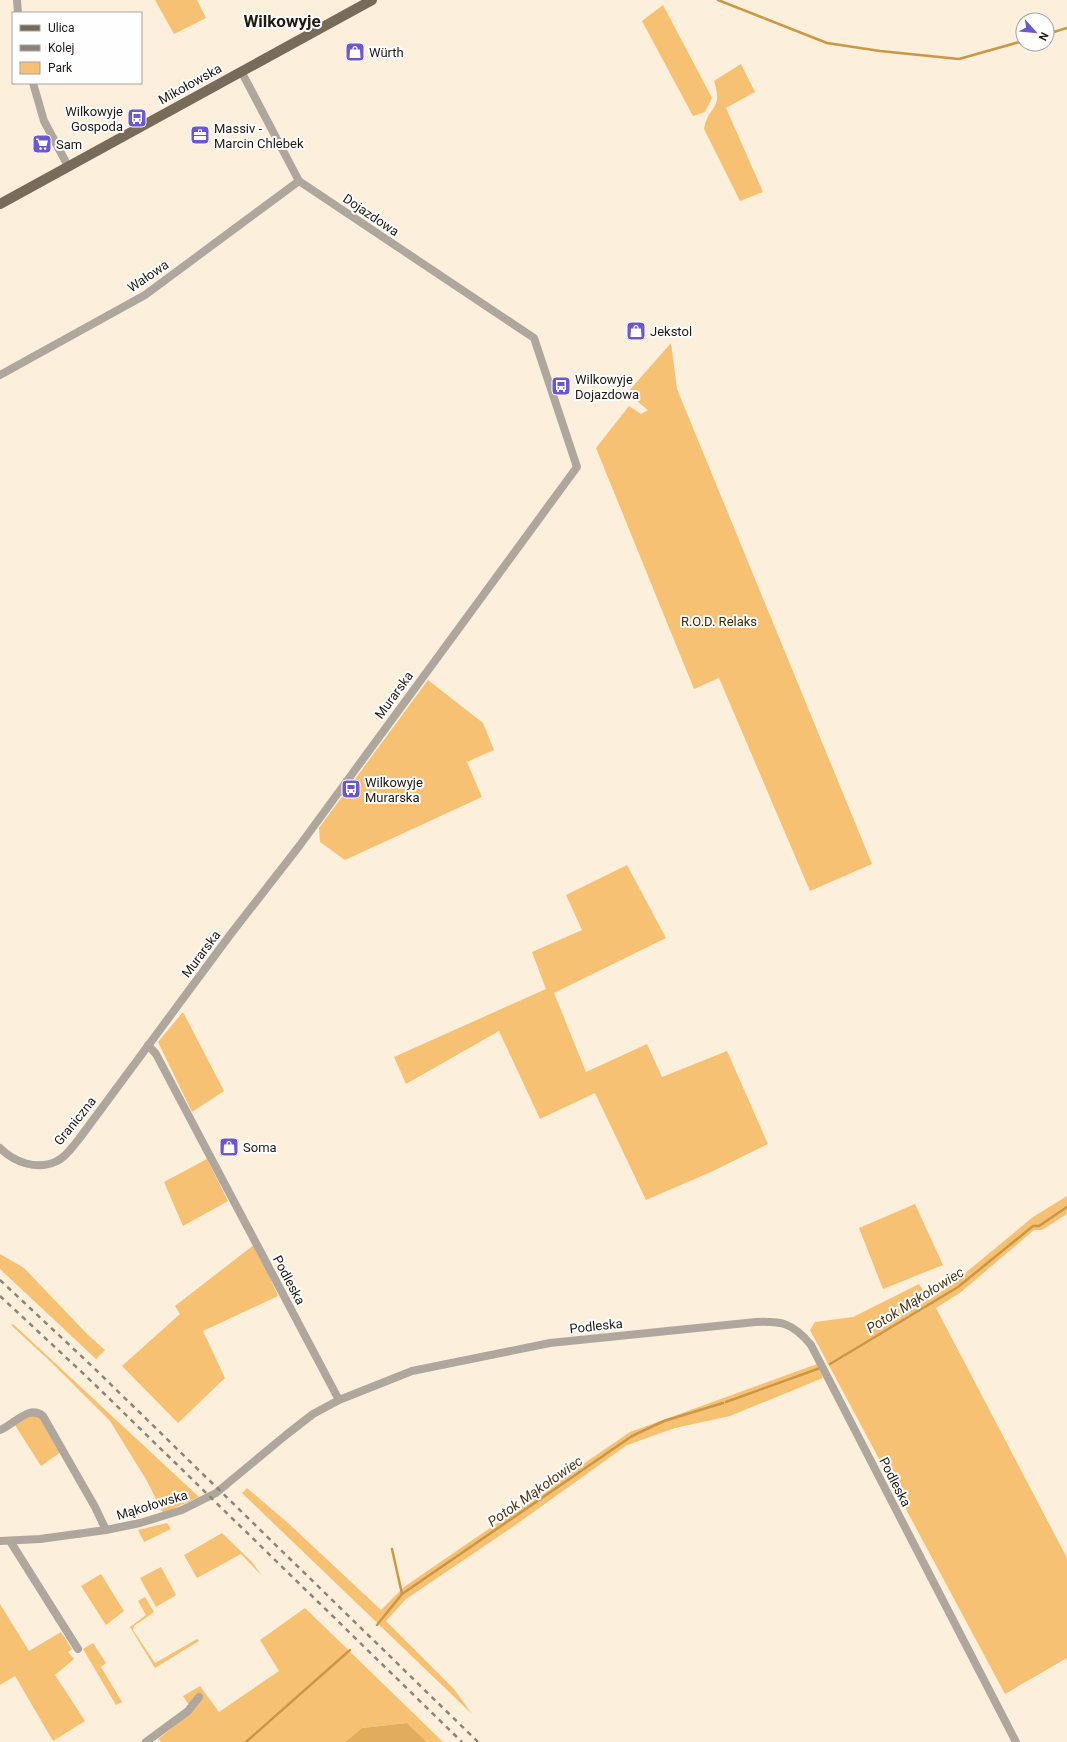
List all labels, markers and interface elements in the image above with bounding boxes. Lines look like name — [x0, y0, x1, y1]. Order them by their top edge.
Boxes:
district label: Wilkowyje — [243, 11, 321, 31]
legend — [12, 12, 142, 84]
north arrow — [1015, 12, 1055, 52]
text: Ulica — [48, 21, 74, 35]
text: N — [1036, 30, 1051, 43]
text: Kolej — [48, 41, 74, 55]
shop icon: Würth — [344, 41, 366, 63]
place label: Würth — [369, 45, 404, 60]
text: Park — [48, 61, 73, 75]
street label: Mikołowska — [156, 61, 224, 107]
place label: Wilkowyje Gospoda — [65, 104, 123, 134]
bus stop icon: Wilkowyje Gospoda — [126, 107, 148, 129]
place label: Massiv - Marcin Chlebek — [214, 121, 304, 151]
office icon: Massiv - Marcin Chlebek — [189, 124, 211, 146]
supermarket icon: Sam — [31, 133, 53, 155]
place label: Sam — [56, 137, 82, 152]
street label: Dojazdowa — [340, 191, 402, 239]
street label: Wałowa — [125, 257, 171, 295]
shop icon: Jekstol — [625, 320, 647, 342]
place label: Jekstol — [650, 324, 692, 339]
place label: Wilkowyje Dojazdowa — [575, 372, 639, 402]
bus stop icon: Wilkowyje Dojazdowa — [550, 375, 572, 397]
park label: R.O.D. Relaks — [681, 614, 757, 629]
street label: Murarska — [372, 669, 416, 721]
place label: Wilkowyje Murarska — [365, 775, 423, 805]
bus stop icon: Wilkowyje Murarska — [340, 778, 362, 800]
street label: Murarska — [179, 928, 223, 980]
street label: Graniczna — [51, 1094, 99, 1148]
shop icon: Soma — [218, 1136, 240, 1158]
place label: Soma — [243, 1140, 277, 1155]
street label: Podleska — [270, 1253, 308, 1307]
water label: Potok Mąkołowiec — [863, 1264, 967, 1336]
street label: Podleska — [569, 1316, 623, 1336]
water label: Potok Mąkołowiec — [485, 1452, 585, 1530]
street label: Podleska — [876, 1455, 914, 1509]
street label: Mąkołowska — [115, 1487, 189, 1523]

